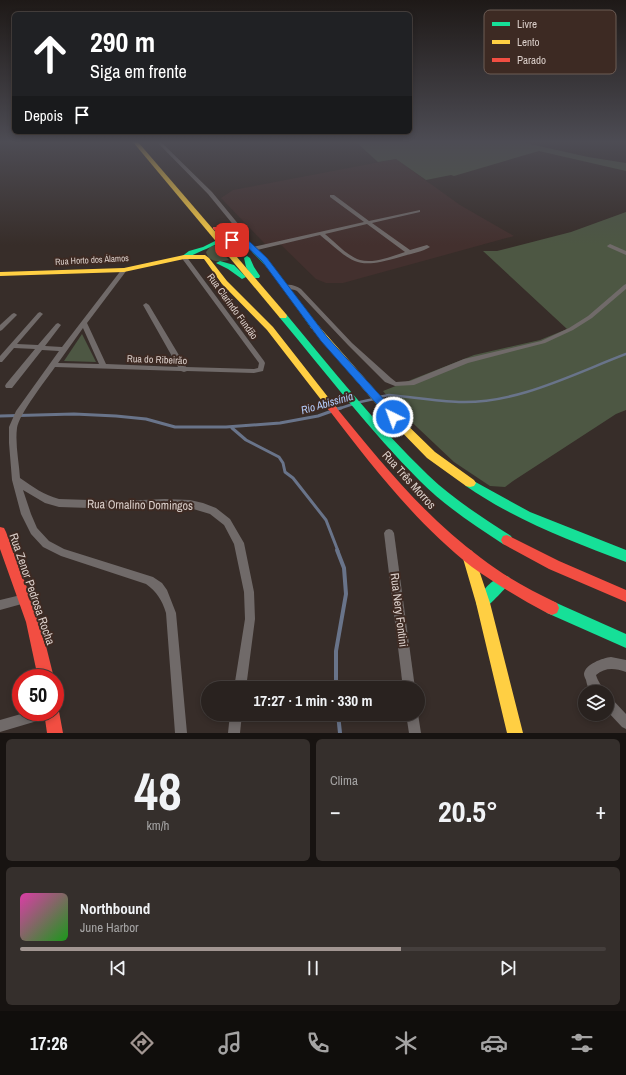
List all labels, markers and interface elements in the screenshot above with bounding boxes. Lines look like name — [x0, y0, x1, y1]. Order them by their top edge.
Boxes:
legend — [484, 10, 616, 74]
text: Livre — [517, 17, 537, 31]
text: 290 m — [90, 23, 155, 61]
icon: ahead — [24, 28, 76, 80]
text: Lento — [517, 35, 540, 49]
text: Parado — [517, 53, 546, 67]
text: Siga em frente — [90, 59, 187, 84]
icon: arrive — [71, 104, 93, 126]
text: Depois — [24, 105, 63, 126]
pin — [215, 223, 249, 257]
icon: arrive — [221, 229, 243, 251]
street label: Rua Horto dos Álamos — [55, 252, 129, 268]
street label: Rua Clarindo Fundão — [204, 271, 261, 342]
street label: Rua do Ribeirão — [127, 352, 188, 367]
water label: Rio Abissínia — [299, 389, 355, 417]
position arrow — [372, 396, 414, 438]
street label: Rua Três Morros — [379, 447, 440, 513]
street label: Rua Ornalino Domingos — [87, 496, 193, 514]
street label: Rua Zenor Pedrosa Rocha — [5, 531, 59, 647]
street label: Rua Nery Fontini — [387, 572, 411, 648]
speed limit sign: 50 — [12, 669, 64, 721]
map controls — [578, 685, 614, 721]
button: layers — [578, 685, 614, 721]
text: 17:27 · 1 min · 330 m — [254, 690, 372, 711]
text: 48 — [134, 756, 182, 826]
text: Clima — [330, 772, 358, 789]
text: 20.5° — [438, 791, 498, 831]
text: − — [330, 796, 341, 826]
text: + — [595, 796, 606, 826]
text: km/h — [146, 817, 170, 834]
text: Northbound — [80, 898, 150, 919]
text: June Harbor — [80, 919, 139, 936]
icon: previous — [107, 957, 129, 979]
icon: pause — [302, 957, 324, 979]
icon: next — [497, 957, 519, 979]
icon: directions — [128, 1029, 156, 1057]
icon: music — [216, 1029, 244, 1057]
icon: phone — [304, 1029, 332, 1057]
icon: climate — [392, 1029, 420, 1057]
icon: car — [480, 1029, 508, 1057]
icon: filters — [568, 1029, 596, 1057]
text: 17:26 — [30, 1031, 68, 1056]

